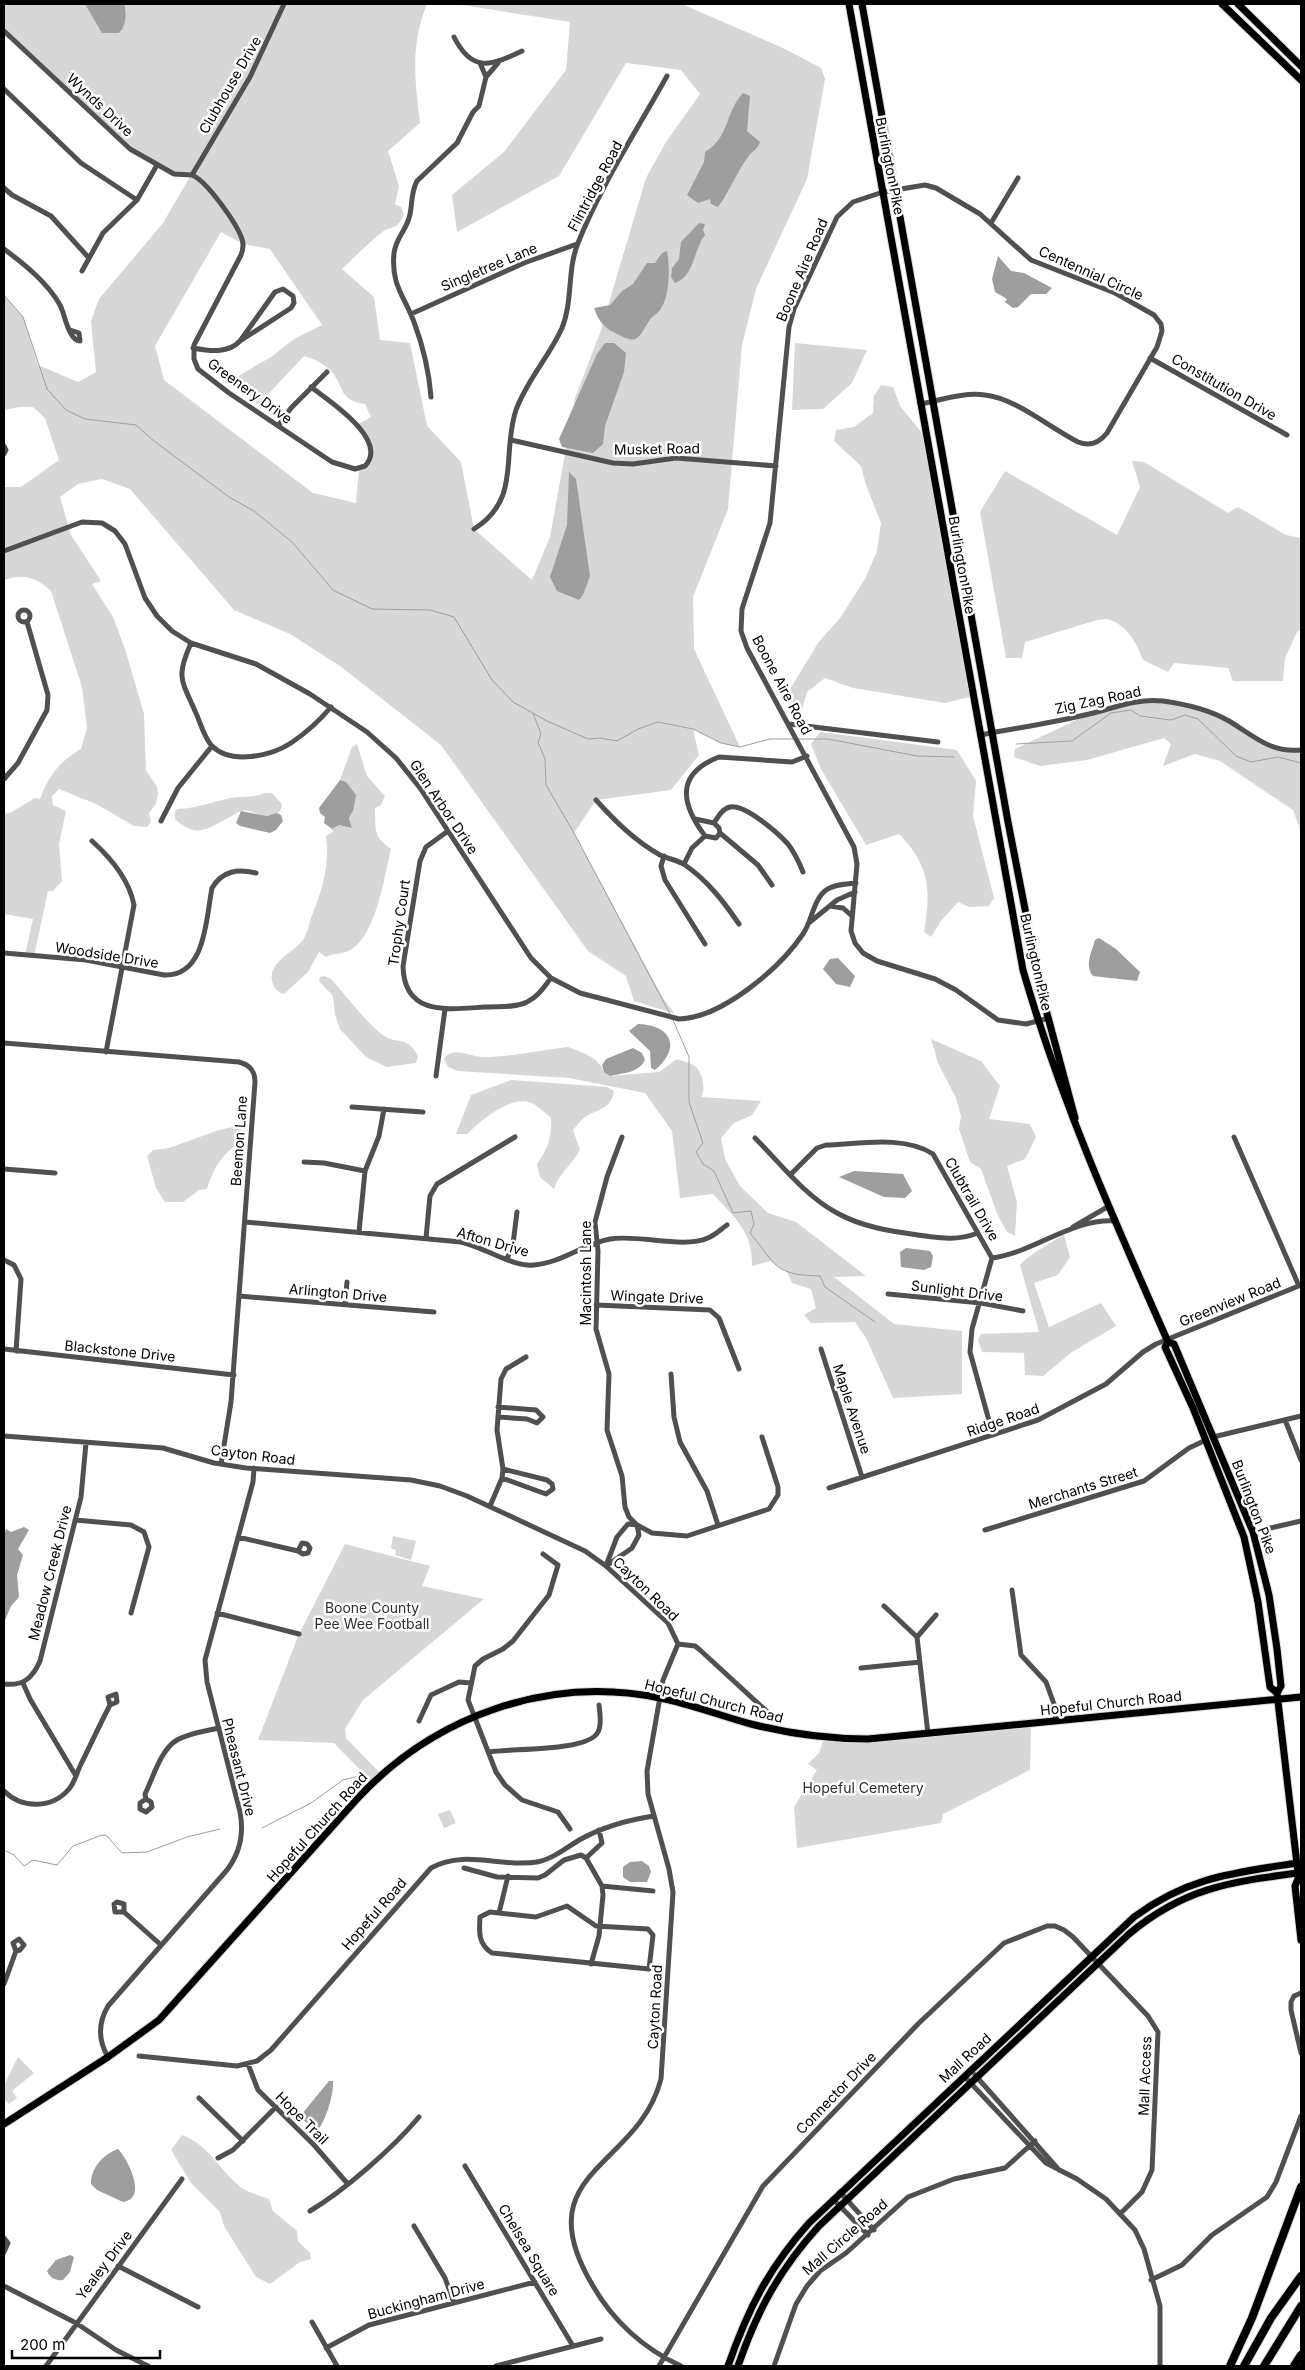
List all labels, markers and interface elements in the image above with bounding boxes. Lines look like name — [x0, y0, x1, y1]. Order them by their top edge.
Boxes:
street label: Clubhouse Drive — [195, 33, 264, 136]
street label: Wynds Drive — [64, 70, 137, 140]
street label: Burlington Pike — [873, 115, 908, 216]
street label: Flintridge Road — [564, 138, 625, 234]
street label: Boone Aire Road — [772, 216, 831, 324]
street label: Singletree Lane — [438, 239, 539, 294]
street label: Centennial Circle — [1036, 242, 1146, 303]
street label: Constitution Drive — [1169, 350, 1280, 424]
street label: Greenery Drive — [205, 354, 296, 427]
street label: Musket Road — [614, 439, 700, 458]
street label: Burlington Pike — [945, 514, 980, 615]
street label: Boone Aire Road — [749, 632, 816, 737]
street label: Zig Zag Road — [1053, 682, 1143, 717]
street label: Glen Arbor Drive — [407, 756, 482, 857]
street label: Trophy Court — [384, 878, 413, 967]
street label: Burlington Pike — [1017, 912, 1056, 1012]
street label: Woodside Drive — [54, 938, 160, 971]
street label: Beemon Lane — [227, 1095, 250, 1187]
street label: Clubtrail Drive — [942, 1154, 1003, 1244]
street label: Macintosh Lane — [577, 1221, 594, 1325]
street label: Afton Drive — [455, 1223, 531, 1260]
street label: Greenview Road — [1176, 1273, 1283, 1330]
street label: Sunlight Drive — [910, 1276, 1004, 1305]
street label: Arlington Drive — [288, 1280, 388, 1305]
street label: Wingate Drive — [610, 1286, 704, 1307]
street label: Blackstone Drive — [64, 1336, 176, 1365]
street label: Maple Avenue — [830, 1362, 875, 1456]
street label: Ridge Road — [964, 1399, 1041, 1440]
street label: Cayton Road — [210, 1441, 296, 1468]
street label: Burlington Pike — [1229, 1457, 1280, 1556]
street label: Merchants Street — [1026, 1463, 1140, 1512]
street label: Meadow Creek Drive — [24, 1503, 75, 1642]
street label: Cayton Road — [610, 1553, 683, 1624]
park label: Boone County Pee Wee Football — [315, 1599, 429, 1632]
street label: Hopeful Church Road — [643, 1675, 785, 1726]
street label: Hopeful Church Road — [1039, 1687, 1183, 1718]
street label: Pheasant Drive — [219, 1716, 260, 1818]
street label: Hopeful Church Road — [263, 1768, 371, 1885]
park label: Hopeful Cemetery — [802, 1779, 924, 1796]
street label: Hopeful Road — [338, 1874, 410, 1953]
street label: Cayton Road — [644, 1964, 665, 2050]
street label: Mall Road — [935, 2029, 994, 2086]
street label: Mall Access — [1135, 2036, 1154, 2116]
street label: Connector Drive — [792, 2048, 879, 2137]
street label: Hope Trail — [272, 2088, 332, 2148]
street label: Mall Circle Road — [799, 2195, 891, 2278]
street label: Chelsea Square — [495, 2201, 564, 2299]
street label: Yealey Drive — [72, 2227, 135, 2303]
street label: Buckingham Drive — [365, 2275, 486, 2322]
scale bar — [12, 2328, 160, 2360]
text: 200 m — [20, 2335, 65, 2354]

